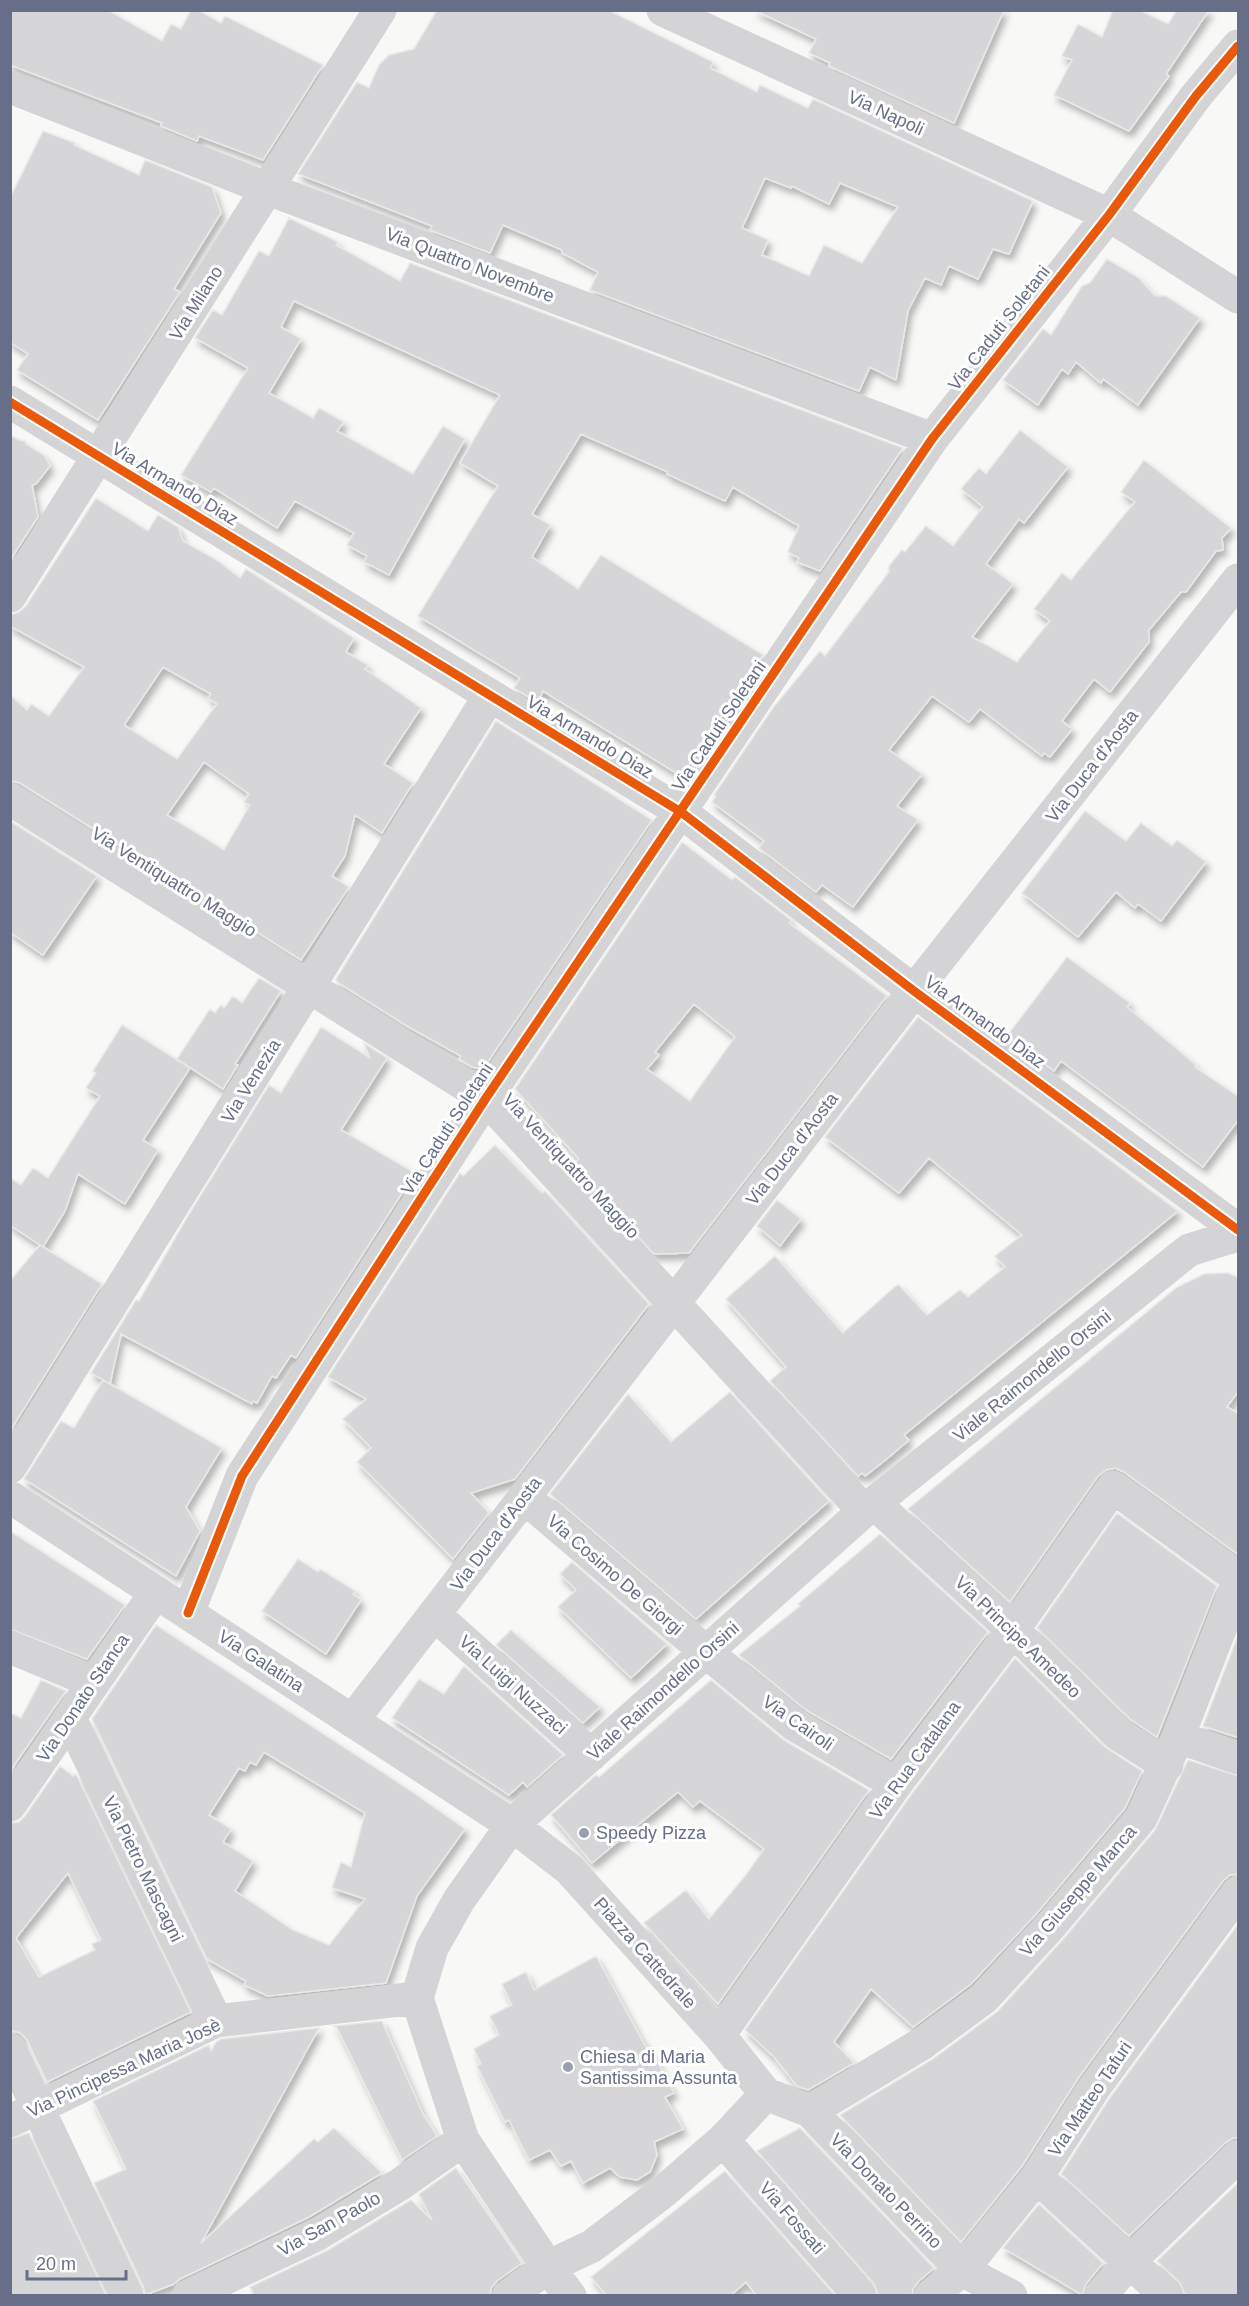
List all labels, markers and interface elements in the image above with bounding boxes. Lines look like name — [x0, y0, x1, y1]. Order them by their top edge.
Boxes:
street label: Via Napoli — [845, 87, 927, 139]
street label: Via Quattro Novembre — [383, 224, 557, 306]
street label: Via Milano — [165, 262, 227, 344]
street label: Via Caduti Soletani — [944, 262, 1054, 394]
street label: Via Armando Diaz — [108, 438, 242, 530]
street label: Via Caduti Soletani — [668, 657, 770, 795]
street label: Via Armando Diaz — [523, 691, 657, 783]
street label: Via Duca d'Aosta — [1042, 705, 1143, 826]
street label: Via Ventiquattro Maggio — [88, 823, 260, 941]
street label: Via Armando Diaz — [921, 972, 1049, 1072]
street label: Via Venezia — [217, 1035, 285, 1126]
street label: Via Caduti Soletani — [397, 1059, 497, 1199]
street label: Via Duca d'Aosta — [742, 1088, 843, 1209]
street label: Via Ventiquattro Maggio — [499, 1089, 643, 1243]
street label: Viale Raimondello Orsini — [949, 1306, 1115, 1446]
street label: Via Duca d'Aosta — [447, 1472, 546, 1595]
street label: Via Cosimo De Giorgi — [543, 1511, 687, 1639]
street label: Via Principe Amedeo — [951, 1572, 1085, 1702]
street label: Viale Raimondello Orsini — [583, 1618, 743, 1764]
street label: Via Galatina — [215, 1626, 308, 1697]
street label: Via Donato Stanca — [33, 1630, 134, 1766]
street label: Via Luigi Nuzzaci — [455, 1631, 571, 1739]
street label: Via Cairoli — [759, 1691, 837, 1755]
street label: Via Rua Catalana — [866, 1696, 965, 1823]
street label: Via Pietro Mascagni — [99, 1793, 187, 1945]
street label: Via Giuseppe Manca — [1016, 1821, 1141, 1960]
place label: Speedy Pizza — [596, 1823, 707, 1843]
marker: Speedy Pizza — [577, 1826, 591, 1840]
street label: Piazza Cattedrale — [590, 1894, 700, 2012]
street label: Via Pincipessa Maria Josè — [24, 2014, 224, 2122]
street label: Via Matteo Tafuri — [1044, 2038, 1136, 2160]
place label: Chiesa di Maria Santissima Assunta — [580, 2047, 738, 2088]
marker: Chiesa di Maria Santissima Assunta — [561, 2060, 575, 2074]
street label: Via Donato Perrino — [826, 2129, 946, 2253]
street label: Via Fossati — [755, 2178, 829, 2258]
street label: Via San Paolo — [274, 2188, 384, 2260]
scale bar — [27, 2243, 126, 2281]
text: 20 m — [36, 2254, 76, 2274]

